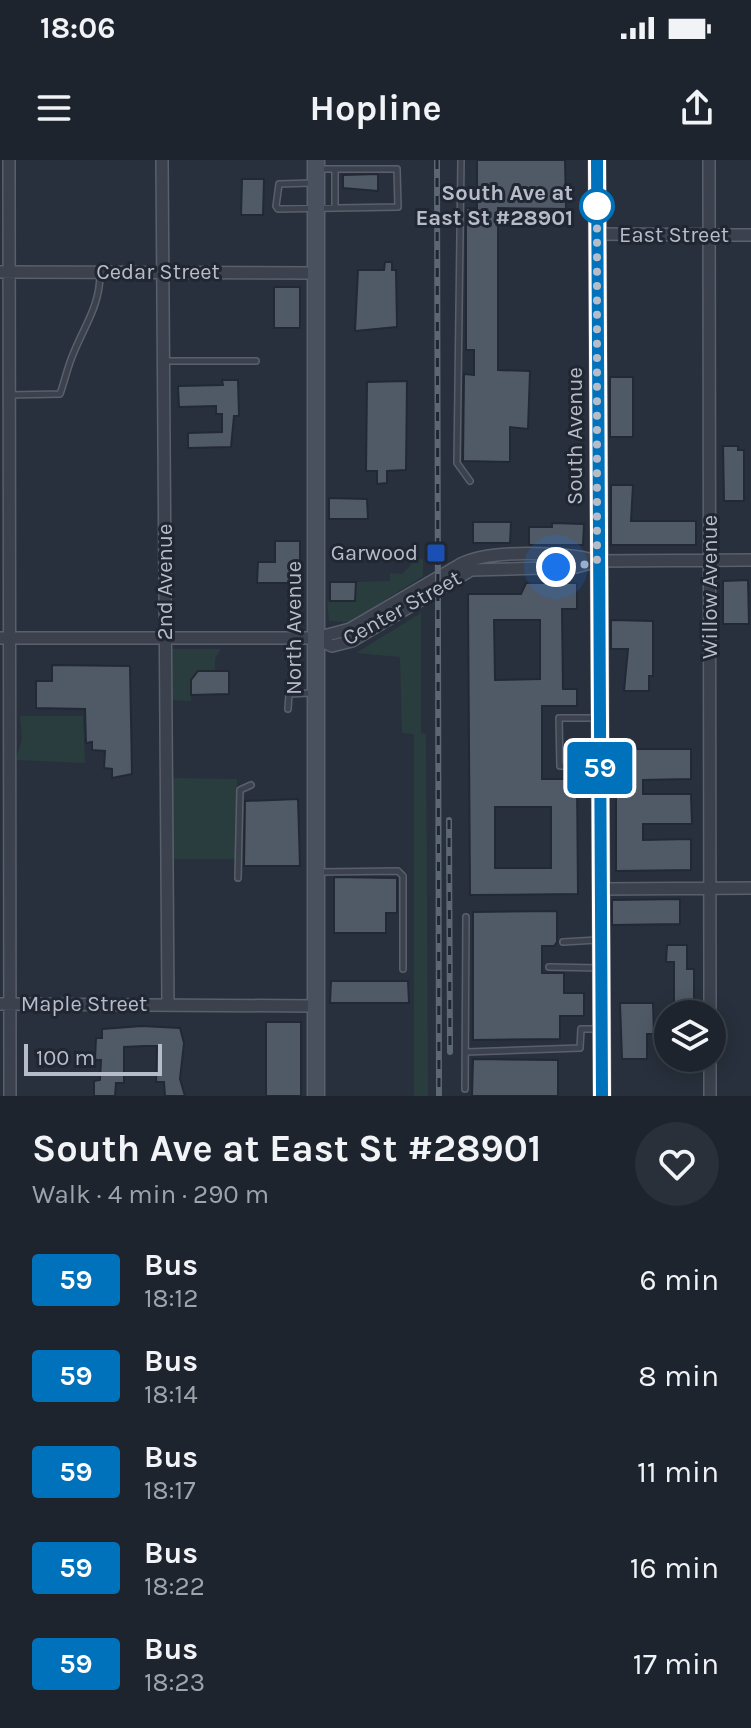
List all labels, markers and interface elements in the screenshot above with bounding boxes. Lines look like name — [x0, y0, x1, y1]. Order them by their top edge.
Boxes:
text: 18:06 — [40, 10, 115, 46]
icon: menu — [32, 86, 76, 130]
icon: share — [675, 86, 719, 130]
text: Hopline — [309, 87, 442, 129]
place label: South Ave at East St #28901 — [415, 180, 573, 231]
marker: South Ave at East St #28901 — [580, 189, 614, 223]
street label: East Street — [619, 222, 729, 248]
street label: Cedar Street — [96, 259, 220, 285]
street label: South Avenue — [562, 367, 588, 505]
street label: Willow Avenue — [697, 515, 723, 659]
street label: 2nd Avenue — [152, 524, 178, 640]
place label: Garwood — [331, 540, 418, 566]
marker: Garwood — [425, 542, 447, 564]
your location — [536, 547, 576, 587]
street label: North Avenue — [281, 561, 307, 695]
street label: Center Street — [338, 565, 466, 651]
line badge: 59 — [564, 742, 636, 794]
text: 59 — [583, 751, 617, 784]
street label: Maple Street — [21, 991, 147, 1017]
map controls — [654, 1000, 726, 1072]
button: layers — [654, 1000, 726, 1072]
scale bar — [24, 1040, 162, 1076]
text: 100 m — [36, 1045, 95, 1071]
button: heart — [635, 1122, 719, 1206]
text: South Ave at East St #28901 — [32, 1126, 541, 1171]
text: Walk · 4 min · 290 m — [32, 1179, 269, 1210]
text: Bus — [144, 1247, 198, 1283]
text: 6 min — [640, 1262, 719, 1298]
text: 59 — [59, 1263, 93, 1296]
text: 18:12 — [144, 1283, 198, 1314]
text: Bus — [144, 1343, 198, 1379]
text: 8 min — [638, 1358, 719, 1394]
text: 59 — [59, 1359, 93, 1392]
text: 18:14 — [144, 1379, 198, 1410]
text: Bus — [144, 1439, 198, 1475]
text: 11 min — [637, 1454, 719, 1490]
text: 59 — [59, 1455, 93, 1488]
text: 18:17 — [144, 1475, 195, 1506]
text: Bus — [144, 1535, 198, 1571]
text: 16 min — [630, 1550, 719, 1586]
text: 59 — [59, 1551, 93, 1584]
text: 18:22 — [144, 1571, 205, 1602]
text: Bus — [144, 1631, 198, 1667]
text: 17 min — [633, 1646, 719, 1682]
text: 59 — [59, 1647, 93, 1680]
text: 18:23 — [144, 1667, 205, 1698]

